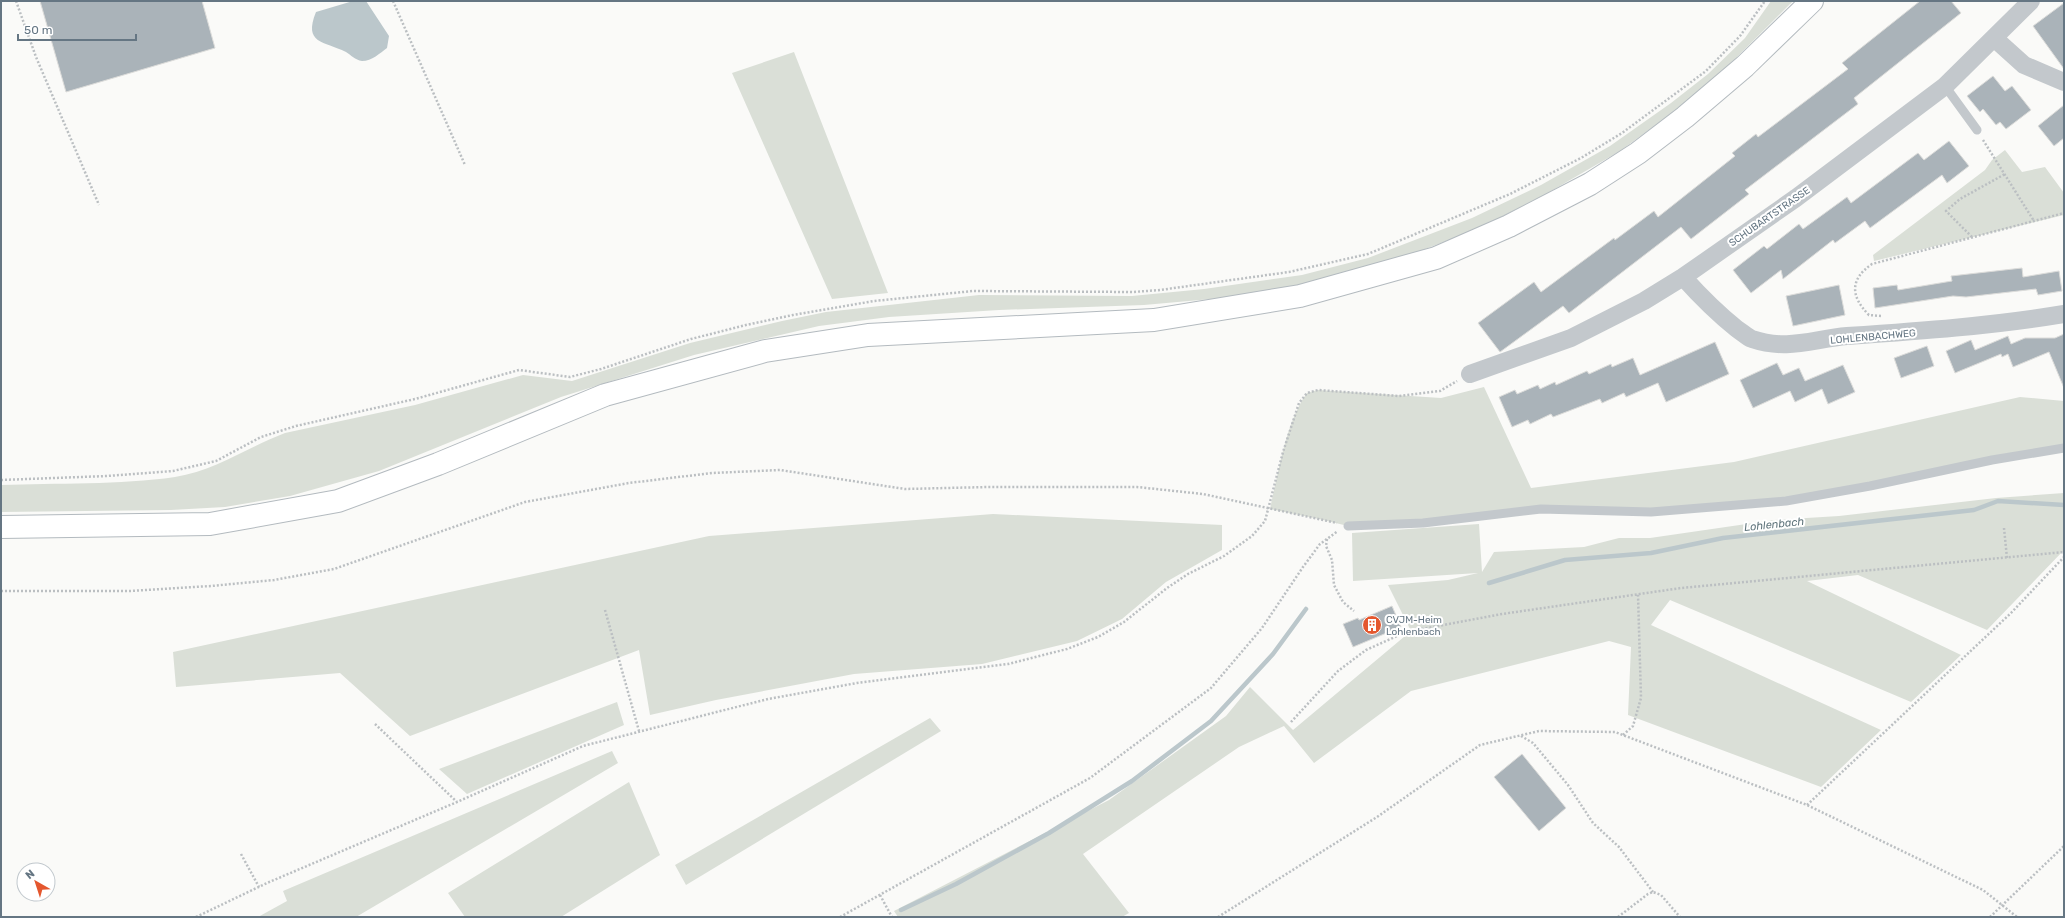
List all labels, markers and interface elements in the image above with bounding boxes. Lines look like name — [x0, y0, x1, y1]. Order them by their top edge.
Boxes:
scale bar — [18, 16, 136, 42]
text: 50 m — [24, 23, 52, 37]
street label: SCHUBARTSTRASSE — [1727, 184, 1812, 249]
street label: LOHLENBACHWEG — [1830, 327, 1917, 347]
water label: Lohlenbach — [1743, 515, 1805, 534]
building icon: CVJM-Heim Lohlenbach — [1361, 614, 1383, 636]
place label: CVJM-Heim Lohlenbach — [1386, 614, 1442, 638]
north arrow — [16, 862, 56, 902]
text: N — [23, 867, 37, 882]

